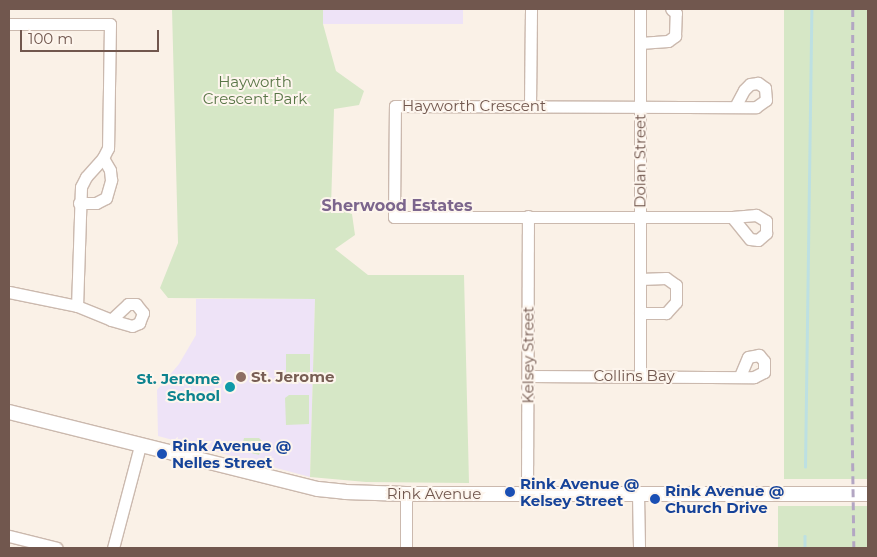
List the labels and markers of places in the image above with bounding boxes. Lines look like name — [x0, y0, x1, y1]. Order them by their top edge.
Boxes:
place label: St. Jerome — [251, 368, 334, 386]
place label: St. Jerome School — [137, 369, 220, 404]
marker: St. Jerome — [235, 371, 247, 383]
marker: St. Jerome School — [224, 381, 236, 393]
place label: Rink Avenue @ Nelles Street — [172, 436, 291, 471]
marker: Rink Avenue @ Nelles Street — [156, 448, 168, 460]
place label: Rink Avenue @ Kelsey Street — [520, 474, 639, 509]
place label: Rink Avenue @ Church Drive — [665, 481, 784, 516]
marker: Rink Avenue @ Kelsey Street — [504, 486, 516, 498]
marker: Rink Avenue @ Church Drive — [649, 493, 661, 505]

